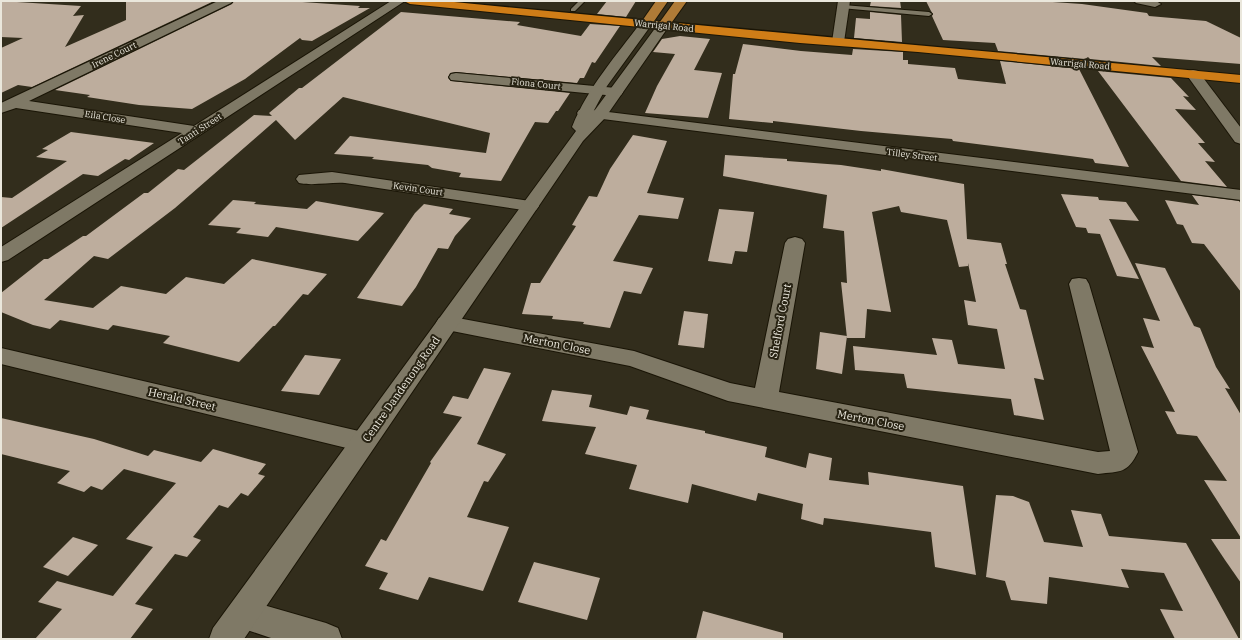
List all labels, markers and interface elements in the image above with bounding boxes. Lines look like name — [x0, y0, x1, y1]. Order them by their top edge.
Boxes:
street label: Warrigal Road — [634, 17, 695, 34]
street label: Irene Court — [90, 39, 138, 70]
street label: Warrigal Road — [1050, 55, 1111, 72]
street label: Fiona Court — [511, 75, 561, 92]
street label: Eila Close — [84, 108, 126, 125]
street label: Tanti Street — [176, 110, 224, 147]
street label: Tilley Street — [886, 146, 938, 163]
street label: Kevin Court — [392, 180, 444, 197]
street label: Shelford Court — [766, 283, 794, 359]
street label: Merton Close — [522, 331, 592, 357]
street label: Centre Dandenong Road — [359, 333, 443, 444]
street label: Herald Street — [147, 384, 217, 414]
street label: Merton Close — [836, 407, 906, 433]

